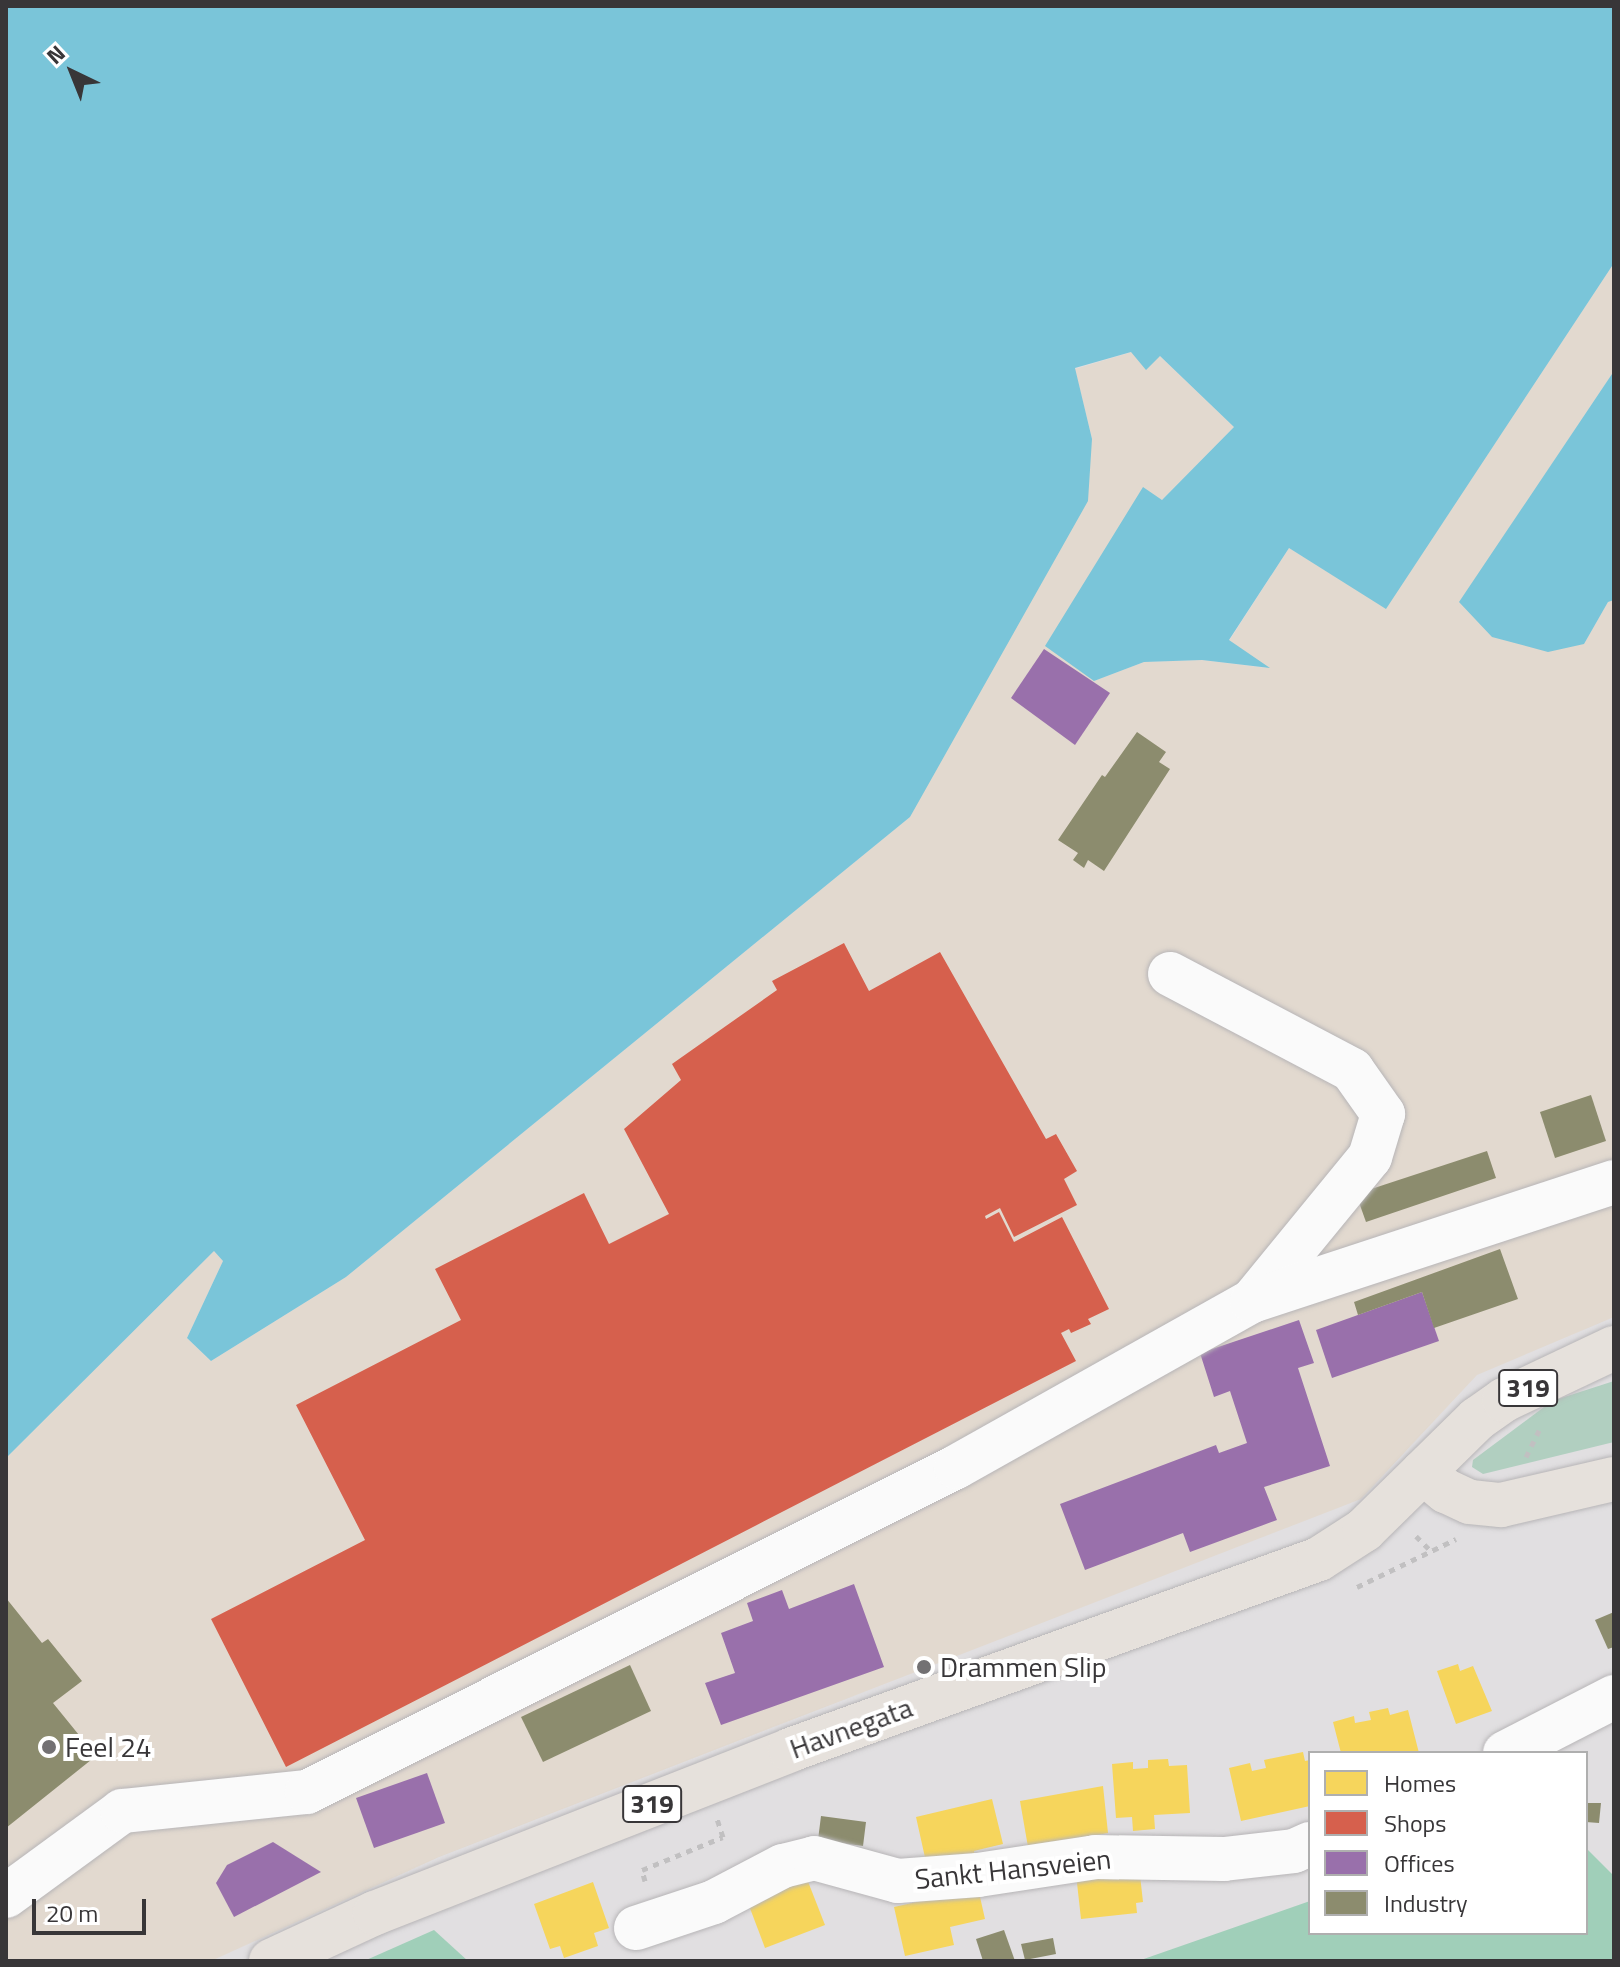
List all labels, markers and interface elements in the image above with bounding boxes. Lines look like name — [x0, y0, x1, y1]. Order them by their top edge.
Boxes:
north arrow — [32, 32, 112, 112]
text: N — [38, 37, 73, 72]
road number: 319 — [1498, 1366, 1558, 1410]
place label: Drammen Slip — [940, 1650, 1106, 1684]
marker: Drammen Slip — [915, 1658, 933, 1676]
street label: Havnegata — [785, 1690, 917, 1766]
place label: Feel 24 — [65, 1730, 151, 1764]
marker: Feel 24 — [40, 1738, 58, 1756]
legend — [1308, 1751, 1588, 1935]
text: Homes — [1384, 1765, 1456, 1801]
road number: 319 — [622, 1782, 682, 1826]
text: Shops — [1384, 1805, 1446, 1841]
street label: Sankt Hansveien — [913, 1842, 1113, 1896]
text: Offices — [1384, 1845, 1455, 1881]
scale bar — [36, 1883, 150, 1933]
text: Industry — [1384, 1885, 1468, 1921]
text: 20 m — [46, 1895, 98, 1931]

